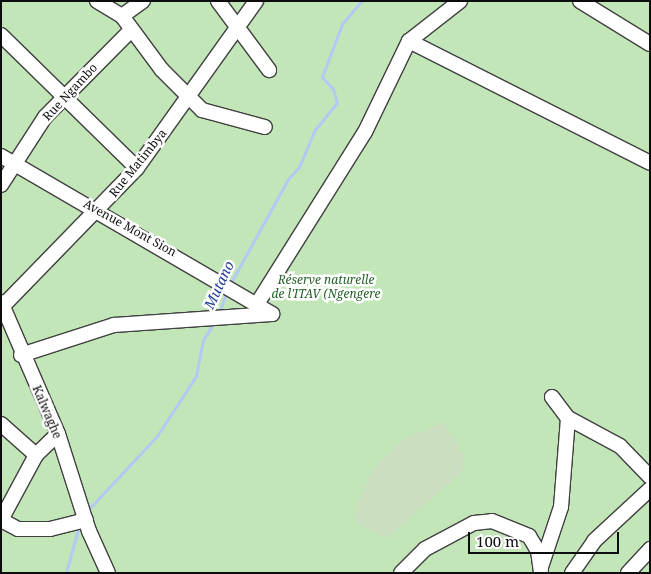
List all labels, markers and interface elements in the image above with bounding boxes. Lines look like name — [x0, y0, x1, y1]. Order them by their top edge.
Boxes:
street label: Rue Ngambo — [40, 60, 100, 124]
street label: Rue Matimbya — [106, 126, 170, 200]
street label: Avenue Mont Sion — [81, 196, 179, 260]
water label: Mutano — [201, 258, 237, 312]
park label: Réserve naturelle de l'ITAV (Ngengere — [272, 273, 380, 301]
street label: Kalwaghe — [29, 383, 65, 441]
scale bar — [471, 522, 622, 554]
text: 100 m — [476, 531, 519, 551]

